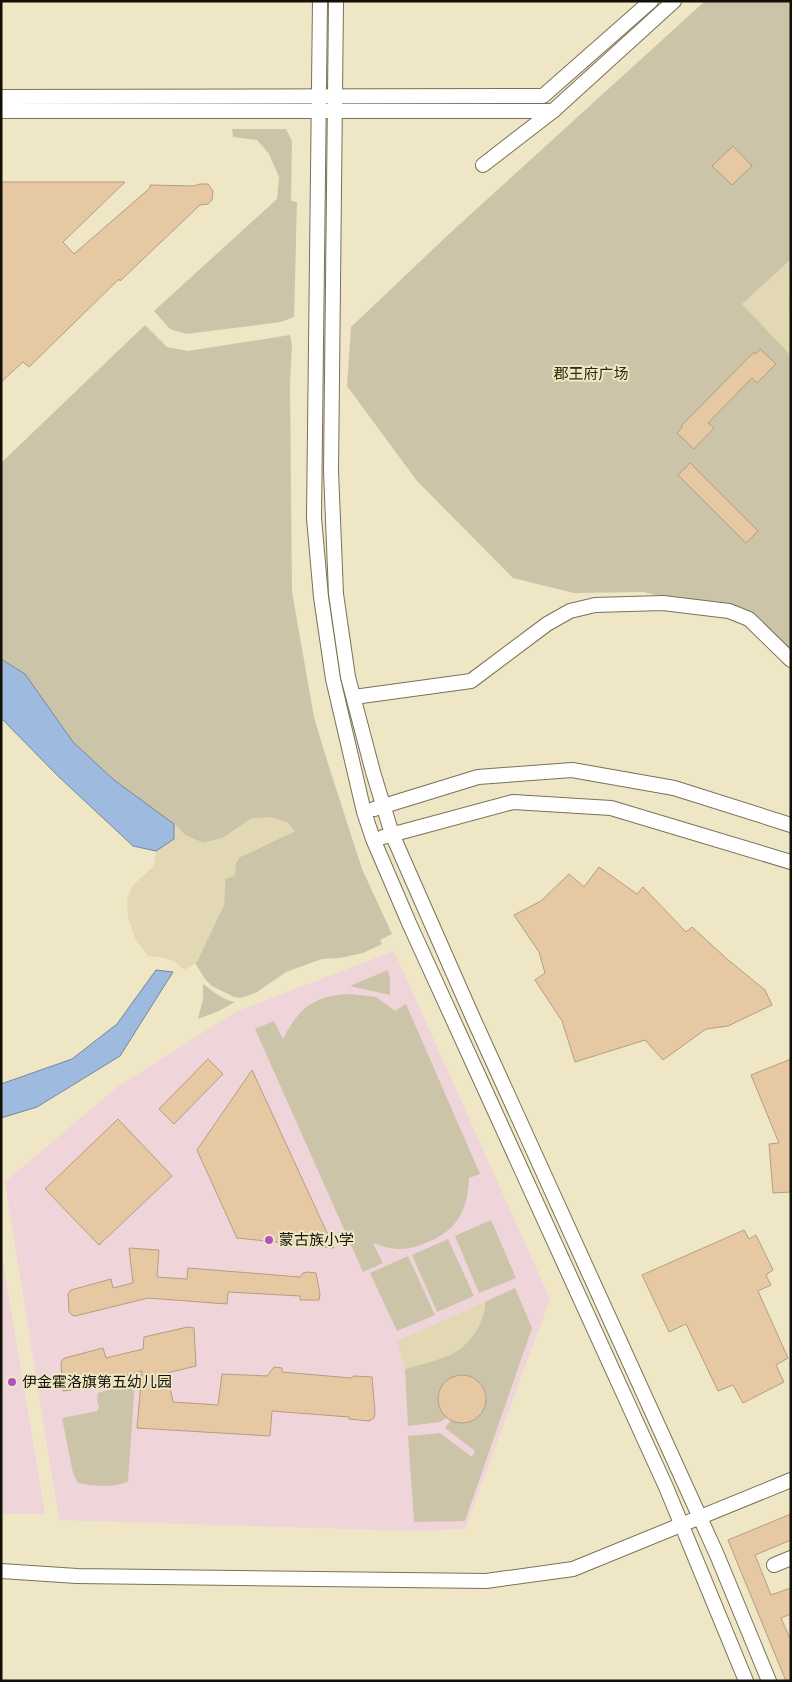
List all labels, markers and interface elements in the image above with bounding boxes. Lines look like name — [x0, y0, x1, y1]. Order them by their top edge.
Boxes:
park label: 郡王府广场 — [553, 365, 629, 383]
place label: 蒙古族小学 — [279, 1231, 354, 1249]
marker: 蒙古族小学 — [263, 1234, 275, 1246]
place label: 伊金霍洛旗第五幼儿园 — [22, 1373, 172, 1391]
marker: 伊金霍洛旗第五幼儿园 — [6, 1376, 18, 1388]

